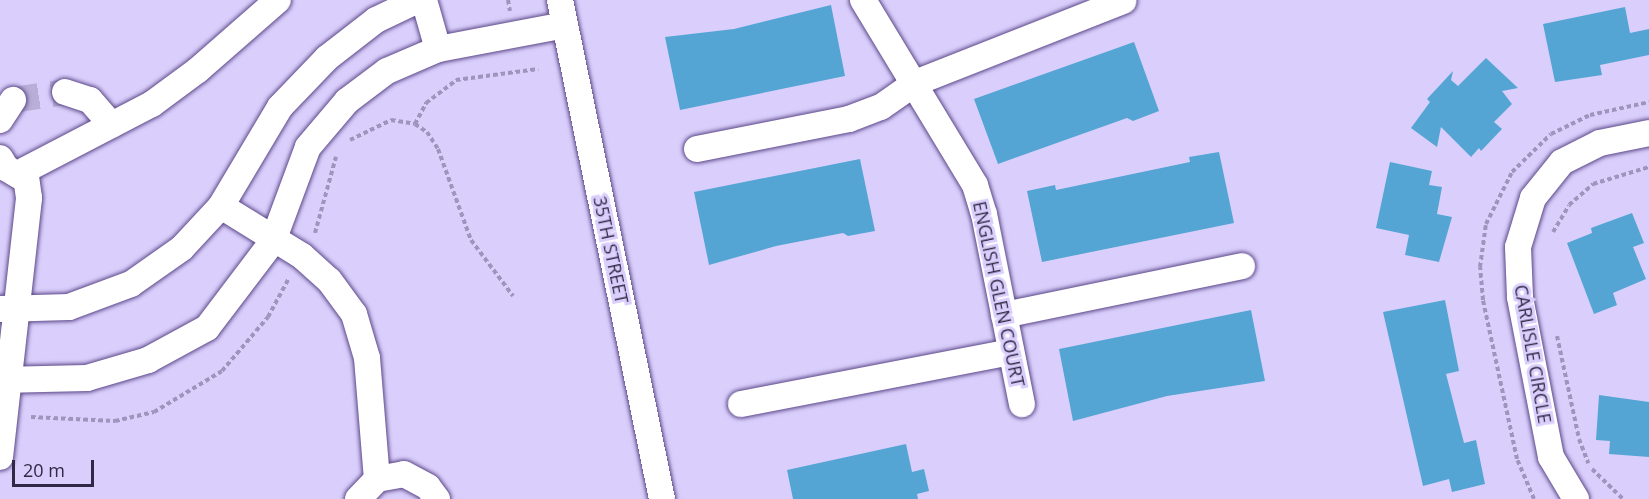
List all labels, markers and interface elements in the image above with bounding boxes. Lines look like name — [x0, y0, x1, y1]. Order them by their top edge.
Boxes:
street label: 35TH STREET — [589, 194, 633, 306]
street label: ENGLISH GLEN COURT — [969, 199, 1029, 389]
street label: CARLISLE CIRCLE — [1510, 283, 1556, 425]
scale bar — [15, 448, 98, 486]
text: 20 m — [23, 458, 65, 482]

